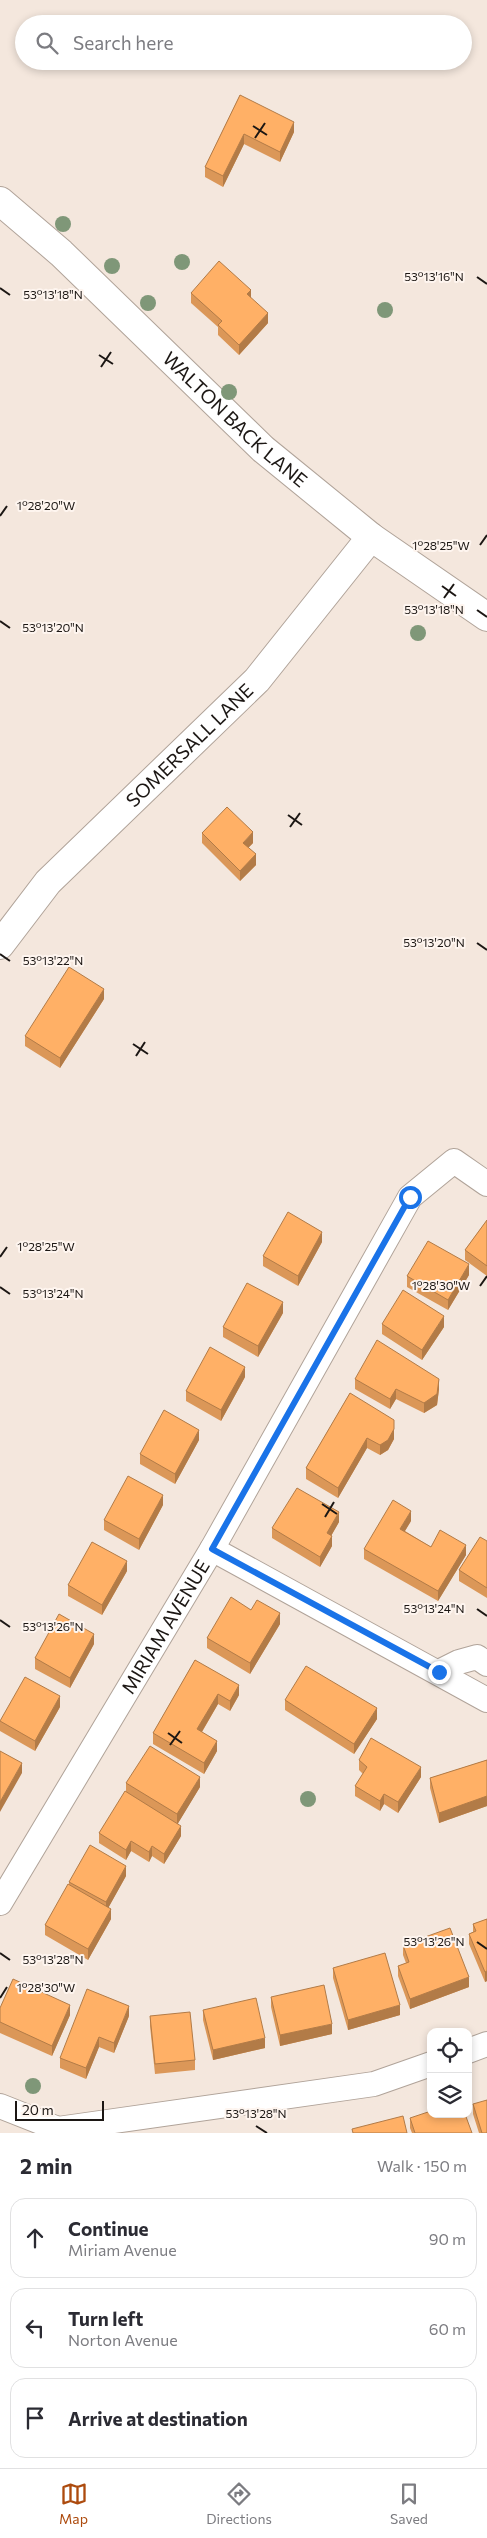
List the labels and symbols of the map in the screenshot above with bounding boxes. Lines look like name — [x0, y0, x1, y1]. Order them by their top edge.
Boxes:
text: 53°13'16"N — [404, 269, 464, 283]
text: 53°13'18"N — [23, 287, 83, 301]
street label: WALTON BACK LANE — [158, 346, 312, 492]
text: 1°28'20"W — [17, 498, 75, 512]
text: 1°28'25"W — [412, 538, 470, 552]
text: 53°13'18"N — [404, 602, 464, 616]
text: 53°13'20"N — [22, 620, 84, 634]
street label: SOMERSALL LANE — [121, 678, 258, 811]
text: 53°13'20"N — [403, 935, 465, 949]
text: 53°13'22"N — [23, 953, 83, 967]
route start — [399, 1186, 422, 1209]
text: 1°28'25"W — [17, 1239, 75, 1253]
text: 1°28'30"W — [412, 1278, 470, 1292]
text: 53°13'24"N — [23, 1286, 83, 1300]
street label: MIRIAM AVENUE — [116, 1555, 214, 1698]
text: 53°13'24"N — [404, 1601, 464, 1615]
text: 53°13'26"N — [22, 1619, 84, 1633]
route end — [428, 1661, 451, 1684]
text: 53°13'26"N — [403, 1934, 465, 1948]
text: 53°13'28"N — [22, 1952, 84, 1966]
text: 1°28'30"W — [17, 1980, 75, 1994]
scale bar — [15, 2098, 104, 2121]
text: 53°13'28"N — [225, 2106, 287, 2120]

